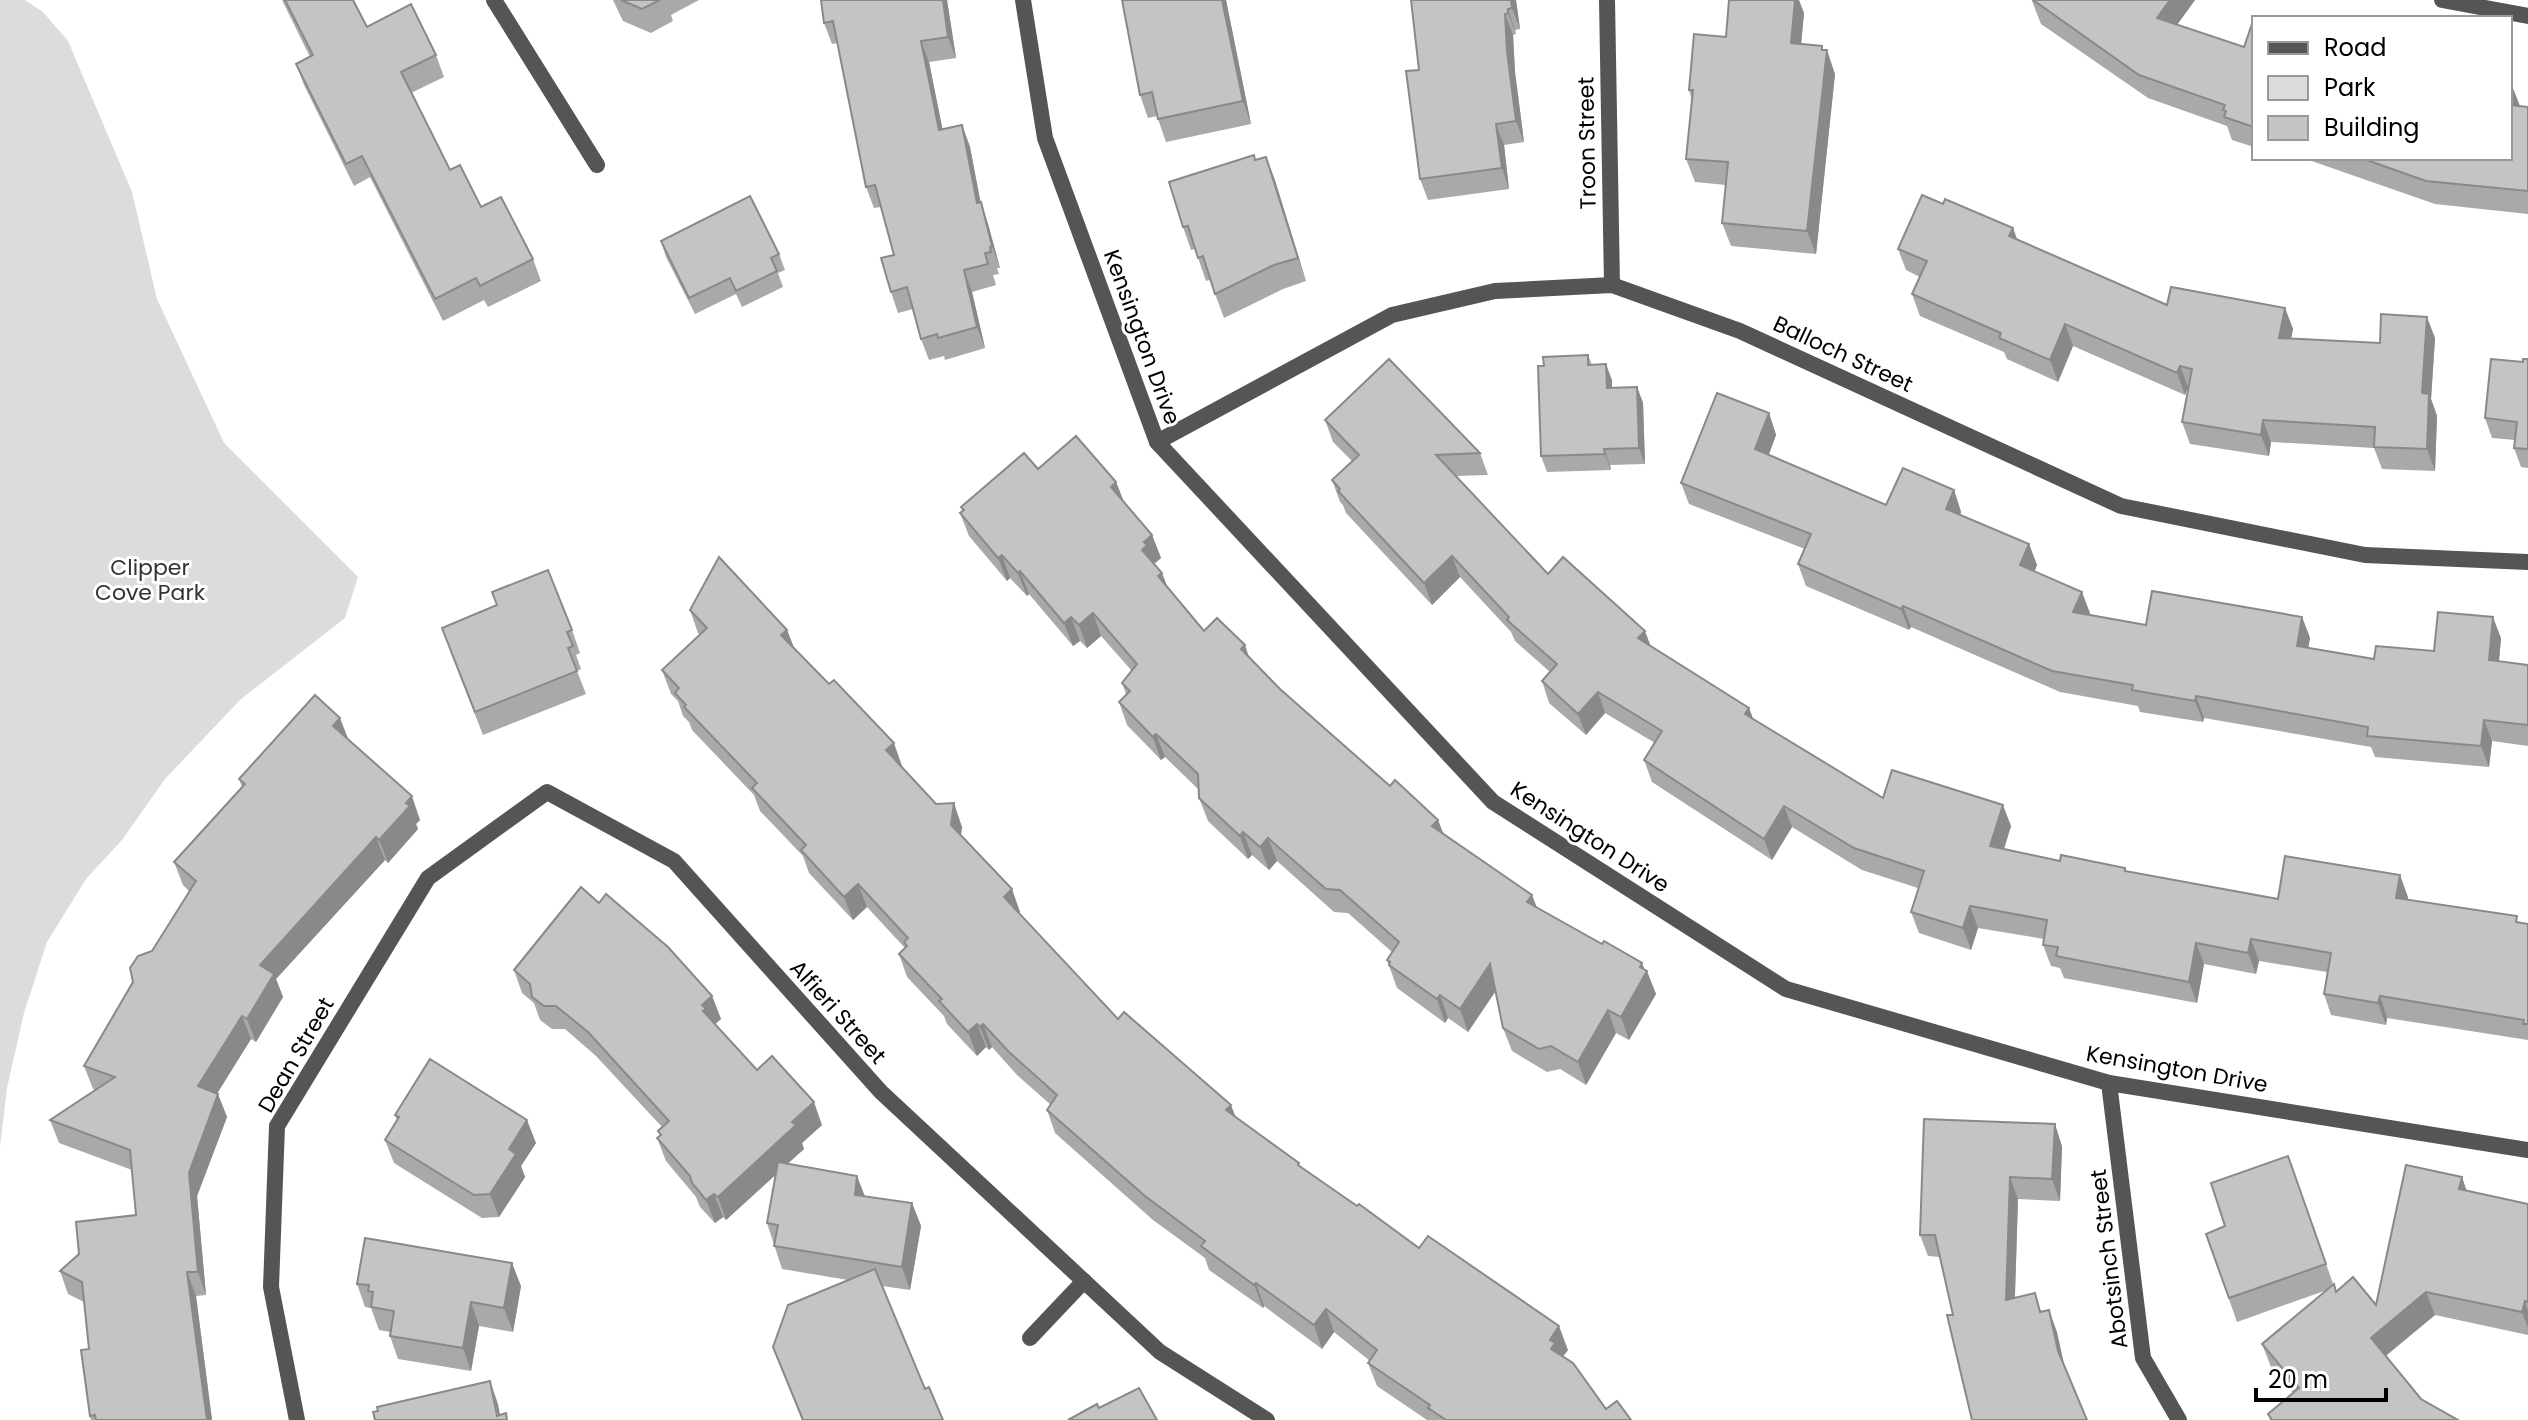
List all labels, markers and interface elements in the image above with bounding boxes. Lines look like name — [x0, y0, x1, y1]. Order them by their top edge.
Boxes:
legend — [2252, 16, 2512, 160]
text: Road — [2324, 31, 2386, 64]
text: Park — [2324, 71, 2376, 104]
street label: Troon Street — [1570, 76, 1604, 210]
text: Building — [2324, 111, 2420, 144]
street label: Kensington Drive — [1096, 245, 1188, 429]
street label: Balloch Street — [1768, 308, 1918, 400]
park label: Clipper Cove Park — [95, 552, 206, 608]
street label: Kensington Drive — [1504, 774, 1676, 900]
street label: Alfieri Street — [783, 953, 893, 1071]
street label: Dean Street — [250, 992, 342, 1118]
street label: Kensington Drive — [2084, 1038, 2270, 1100]
street label: Abotsinch Street — [2083, 1168, 2135, 1350]
scale bar — [2256, 1352, 2386, 1402]
text: 20 m — [2268, 1363, 2328, 1396]

